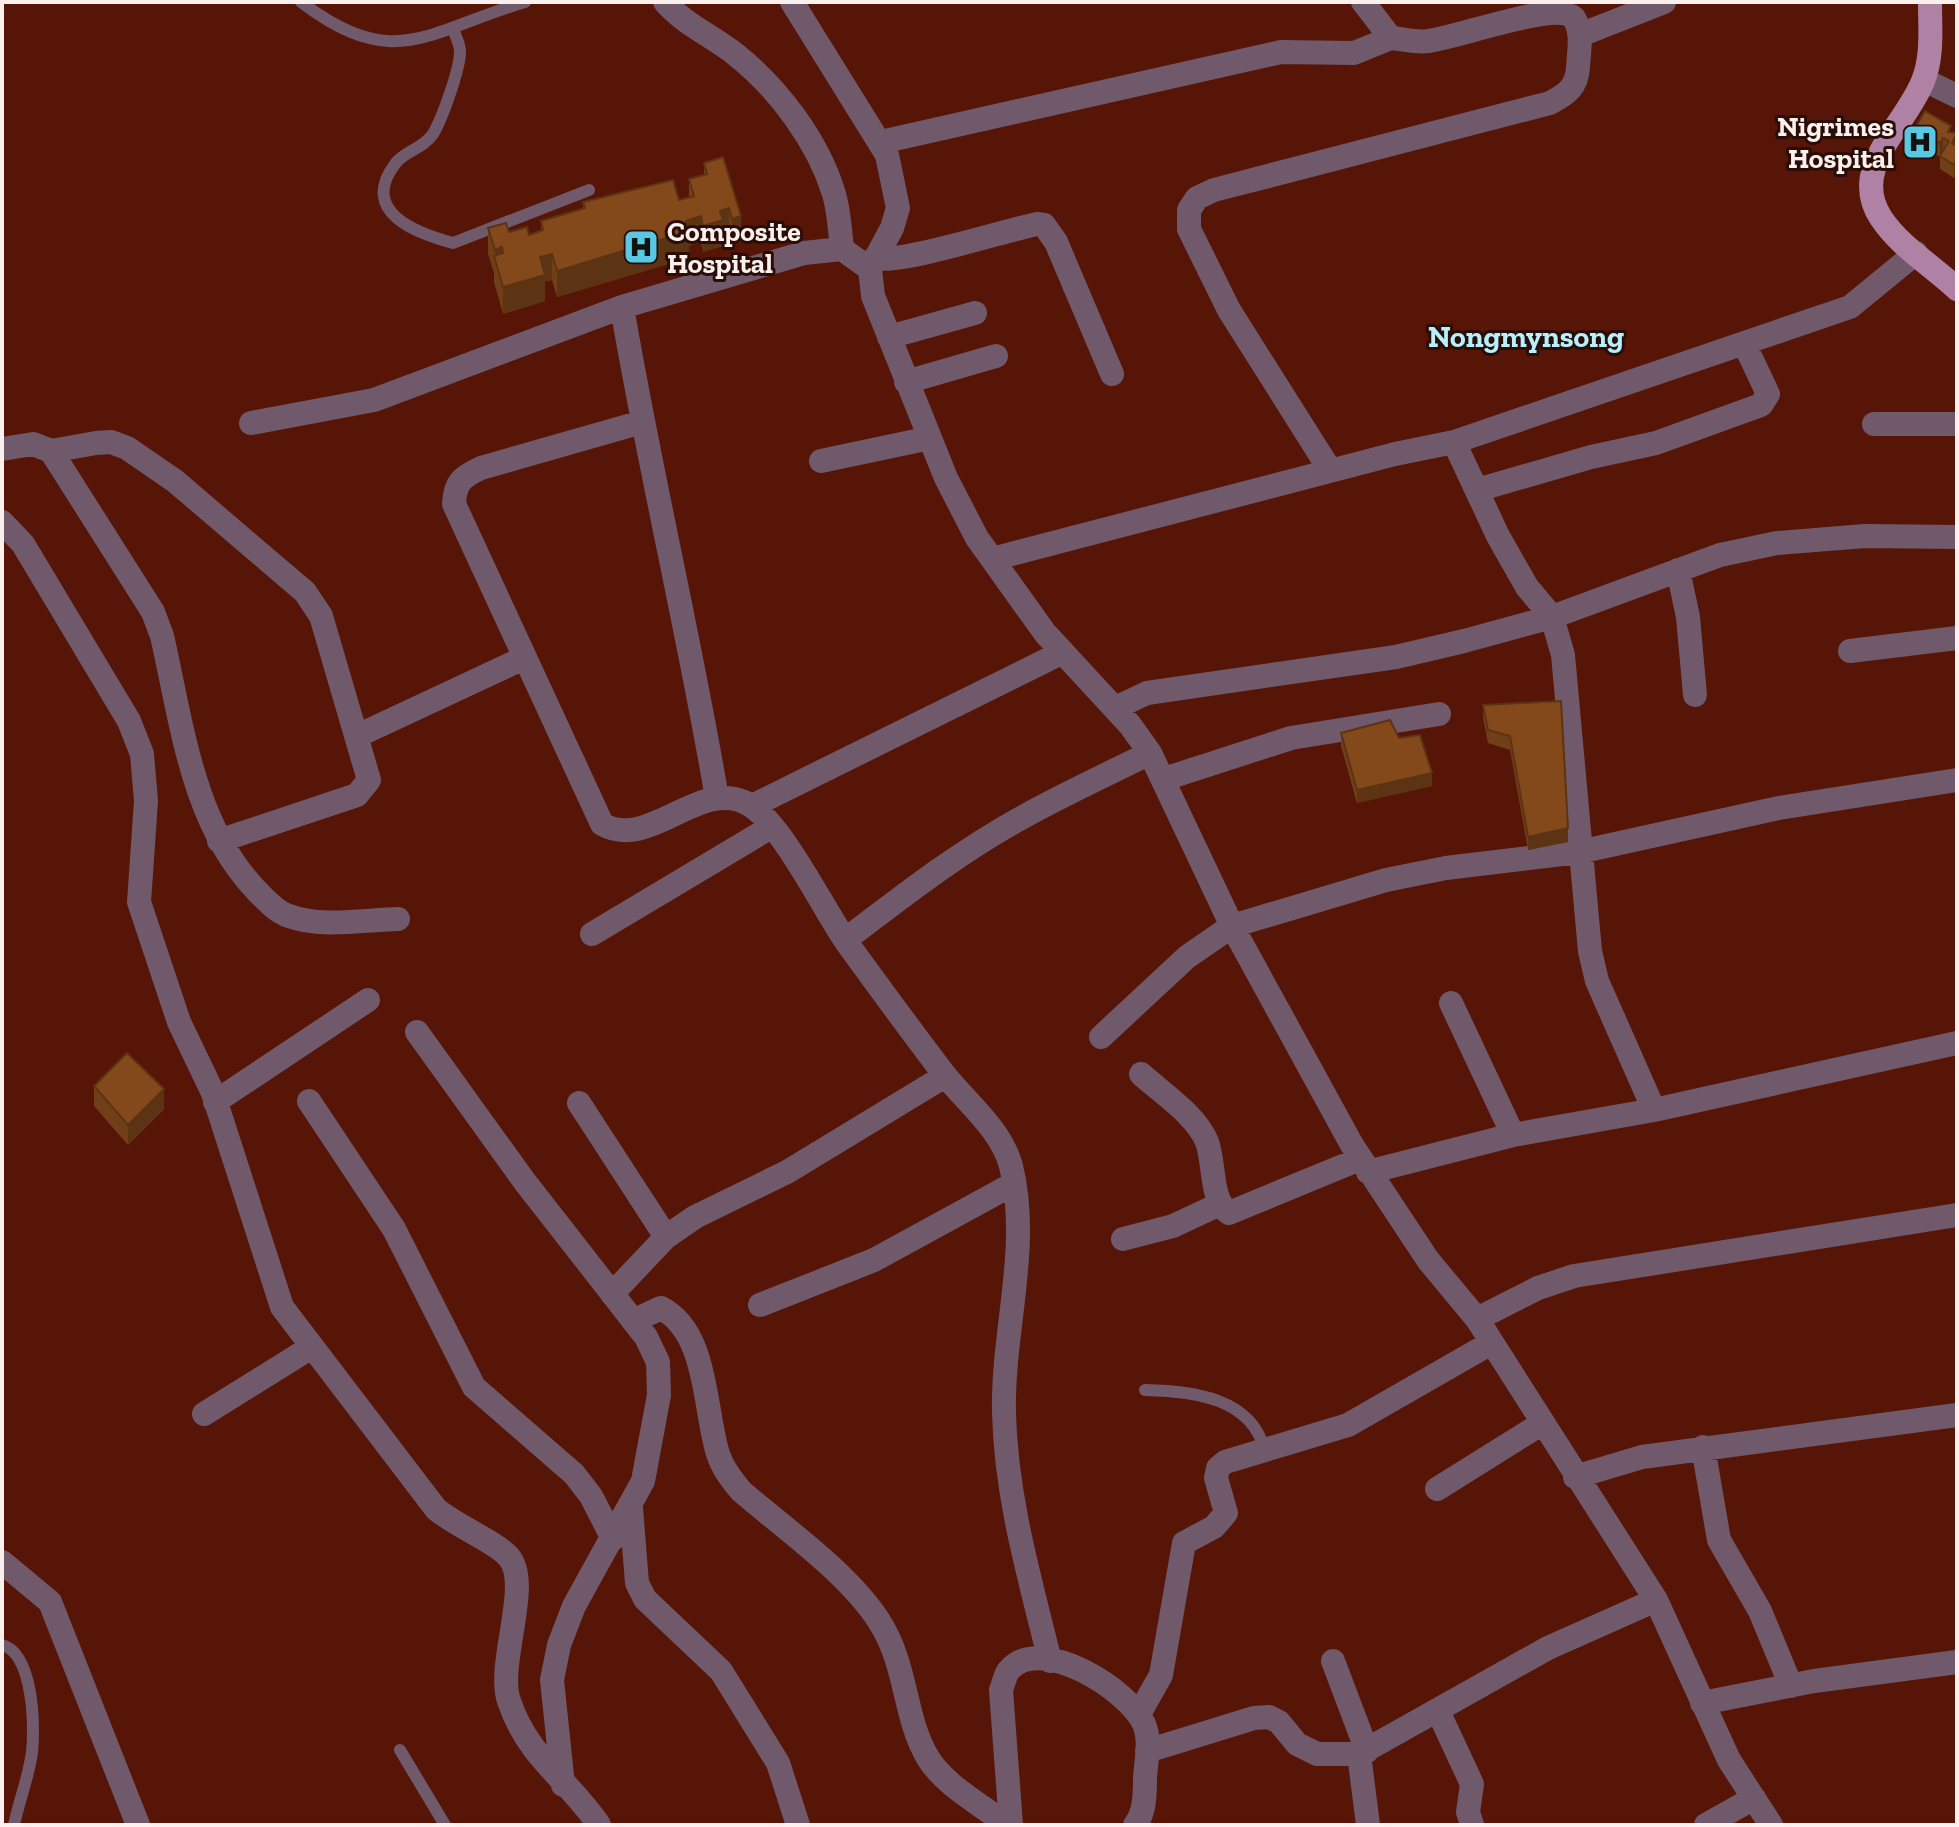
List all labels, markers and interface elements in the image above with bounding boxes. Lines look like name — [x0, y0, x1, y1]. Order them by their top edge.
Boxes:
place label: Nigrimes Hospital — [1777, 110, 1894, 175]
hospital icon: Nigrimes Hospital — [1901, 123, 1939, 161]
place label: Composite Hospital — [667, 215, 801, 280]
hospital icon: Composite Hospital — [622, 228, 660, 266]
district label: Nongmynsong — [1428, 319, 1624, 355]

